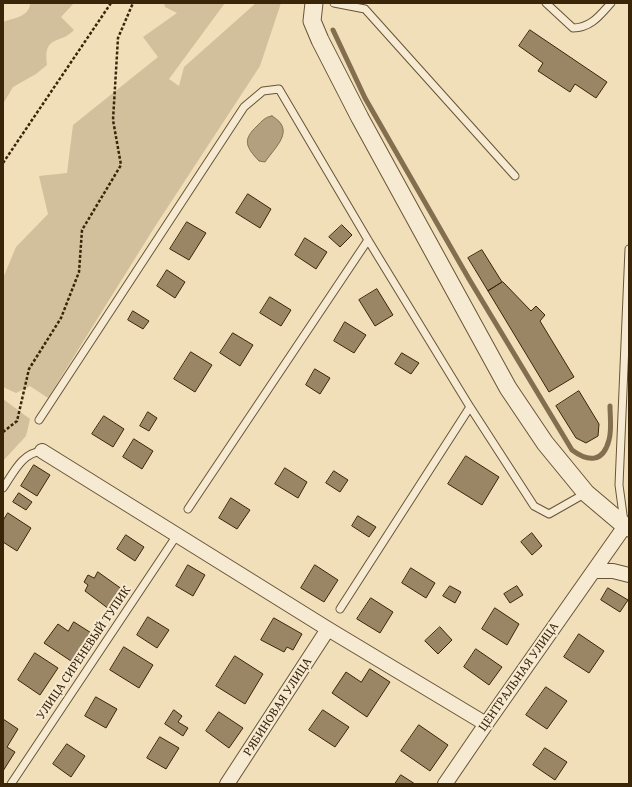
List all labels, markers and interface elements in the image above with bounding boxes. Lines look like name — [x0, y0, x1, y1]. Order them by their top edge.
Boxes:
street label: УЛИЦА СИРЕНЕВЫЙ ТУПИК — [33, 583, 135, 723]
street label: ЦЕНТРАЛЬНАЯ УЛИЦА — [475, 620, 563, 734]
street label: РЯБИНОВАЯ УЛИЦА — [240, 655, 316, 759]

